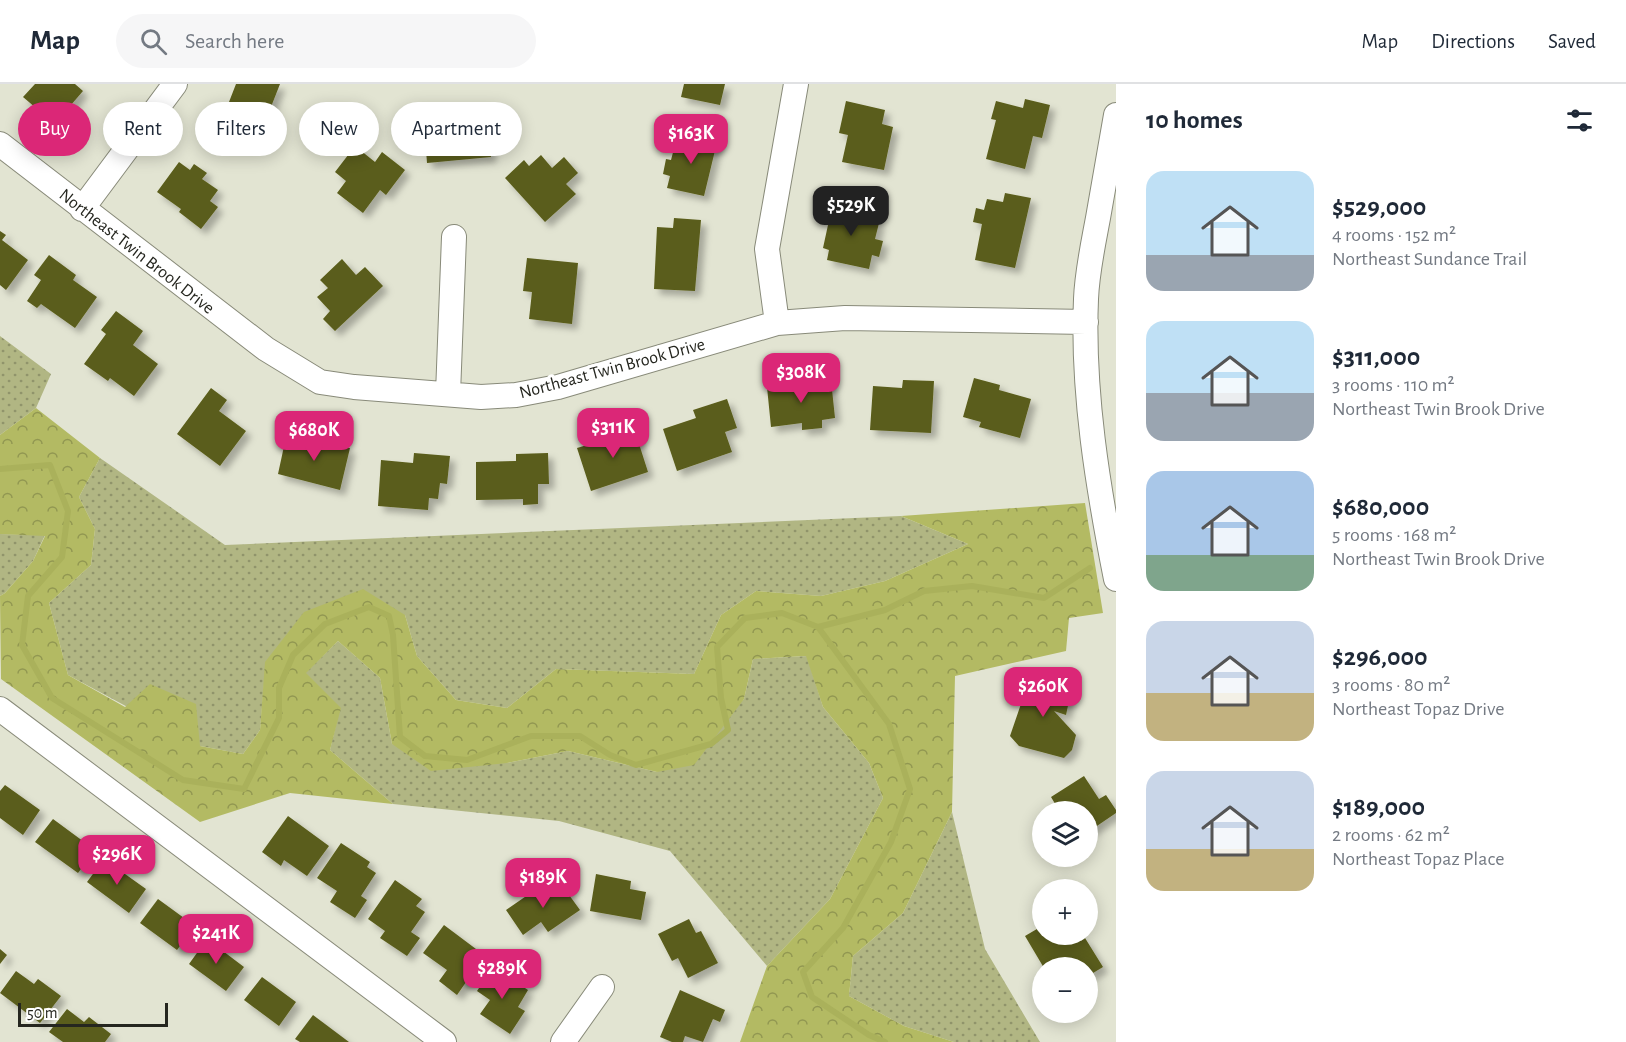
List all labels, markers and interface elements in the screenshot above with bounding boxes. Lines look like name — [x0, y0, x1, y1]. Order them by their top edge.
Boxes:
search box — [116, 14, 536, 68]
icon: search — [137, 25, 170, 58]
text: Map — [30, 27, 80, 55]
text: Search here — [185, 30, 284, 52]
text: Map — [1362, 31, 1398, 52]
text: Directions — [1431, 31, 1515, 52]
text: Saved — [1548, 31, 1596, 52]
chip: Buy — [18, 102, 91, 156]
chip: Rent — [103, 102, 183, 156]
chip: Filters — [195, 102, 287, 156]
chip: New — [299, 102, 379, 156]
chip: Apartment — [391, 102, 522, 156]
icon: filters — [1563, 104, 1596, 137]
text: 10 homes — [1146, 107, 1243, 133]
pin: $163K — [649, 114, 733, 165]
text: $163K — [668, 123, 714, 143]
street label: Northeast Twin Brook Drive — [55, 186, 217, 318]
pin: $529K — [809, 186, 893, 237]
text: $529,000 — [1332, 194, 1426, 220]
text: $529K — [827, 195, 875, 215]
icon: home — [1194, 195, 1266, 267]
text: 4 rooms · 152 m² — [1332, 225, 1456, 245]
text: Northeast Sundance Trail — [1332, 249, 1527, 269]
street label: Northeast Twin Brook Drive — [517, 335, 707, 402]
text: $311,000 — [1332, 344, 1420, 370]
icon: home — [1194, 345, 1266, 417]
pin: $308K — [759, 353, 843, 404]
text: $308K — [776, 362, 826, 382]
text: 3 rooms · 110 m² — [1332, 375, 1455, 395]
text: Northeast Twin Brook Drive — [1332, 399, 1545, 419]
pin: $311K — [571, 408, 655, 459]
pin: $680K — [272, 411, 356, 462]
text: $311K — [591, 417, 635, 437]
text: $680K — [289, 420, 339, 440]
text: $680,000 — [1332, 494, 1429, 520]
icon: home — [1194, 495, 1266, 567]
text: 5 rooms · 168 m² — [1332, 525, 1456, 545]
text: Northeast Twin Brook Drive — [1332, 549, 1545, 569]
text: $296,000 — [1332, 644, 1428, 670]
icon: home — [1194, 645, 1266, 717]
pin: $260K — [1001, 667, 1085, 718]
text: 3 rooms · 80 m² — [1332, 675, 1450, 695]
text: $260K — [1018, 676, 1068, 696]
text: Northeast Topaz Drive — [1332, 699, 1505, 719]
text: $189,000 — [1332, 794, 1425, 820]
icon: home — [1194, 795, 1266, 867]
map controls — [1032, 801, 1098, 1023]
button: layers — [1032, 801, 1098, 867]
text: 2 rooms · 62 m² — [1332, 825, 1450, 845]
pin: $296K — [75, 835, 159, 886]
text: $296K — [92, 844, 142, 864]
text: Northeast Topaz Place — [1332, 849, 1504, 869]
pin: $189K — [501, 858, 585, 909]
text: $189K — [519, 867, 567, 887]
button: + — [1032, 879, 1098, 945]
pin: $241K — [174, 914, 258, 965]
text: $241K — [192, 923, 240, 943]
pin: $289K — [460, 949, 544, 1000]
button: − — [1032, 957, 1098, 1023]
text: $289K — [477, 958, 527, 978]
scale bar — [18, 1000, 168, 1028]
text: 50 m — [27, 1005, 58, 1021]

